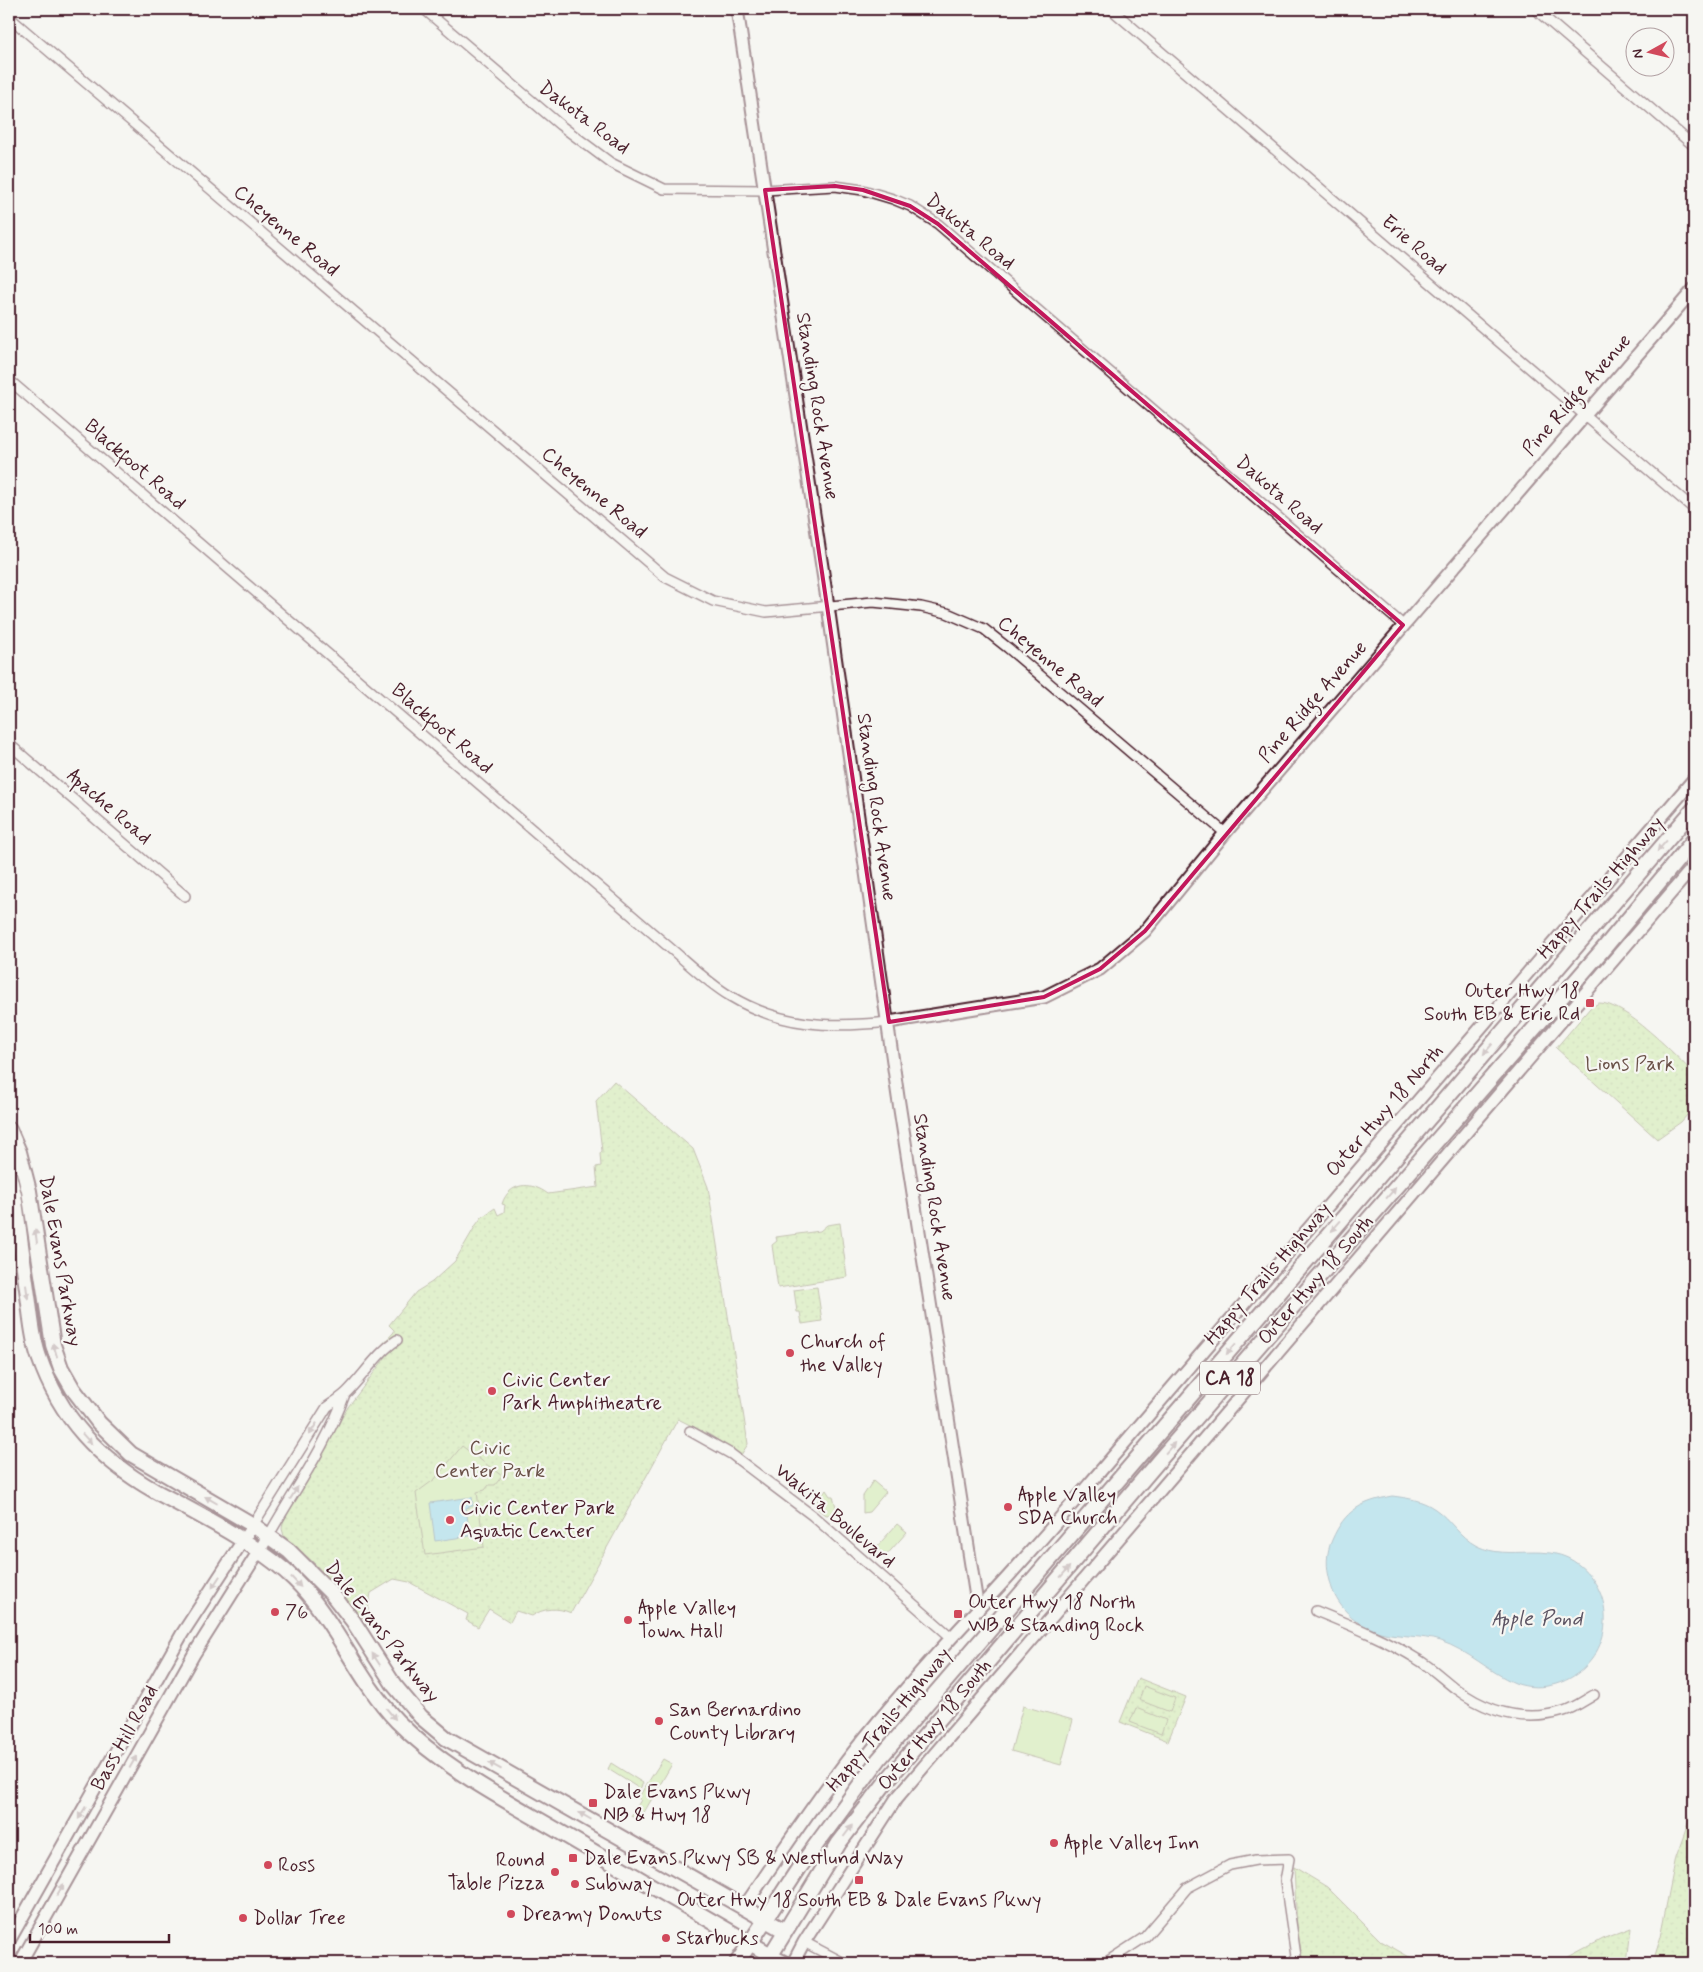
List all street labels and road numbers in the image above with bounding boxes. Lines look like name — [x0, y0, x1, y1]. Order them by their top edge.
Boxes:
street label: Dakota Road — [533, 75, 635, 161]
street label: Cheyenne Road — [227, 179, 345, 283]
street label: Dakota Road — [920, 188, 1020, 276]
street label: Erie Road — [1375, 209, 1453, 281]
street label: Standing Rock Avenue — [788, 310, 845, 502]
street label: Pine Ridge Avenue — [1516, 328, 1639, 463]
street label: Blackfoot Road — [77, 413, 192, 518]
street label: Cheyenne Road — [535, 441, 653, 545]
street label: Dakota Road — [1229, 449, 1329, 541]
street label: Cheyenne Road — [991, 610, 1109, 714]
street label: Pine Ridge Avenue — [1252, 635, 1375, 770]
street label: Blackfoot Road — [384, 677, 499, 782]
street label: Standing Rock Avenue — [848, 711, 903, 903]
street label: Apache Road — [60, 763, 157, 852]
street label: Happy Trails Highway — [1531, 811, 1671, 965]
street label: Outer Hwy 18 North — [1320, 1039, 1450, 1183]
street label: Standing Rock Avenue — [905, 1111, 962, 1303]
street label: Dale Evans Parkway — [32, 1173, 88, 1349]
street label: Happy Trails Highway — [1198, 1197, 1338, 1351]
street label: Outer Hwy 18 South — [1252, 1209, 1380, 1351]
road number: CA 18 — [1200, 1362, 1260, 1395]
street label: Wakita Boulevard — [769, 1457, 901, 1575]
street label: Dale Evans Parkway — [318, 1555, 446, 1709]
street label: Happy Trails Highway — [820, 1642, 958, 1798]
street label: Outer Hwy 18 South — [872, 1653, 998, 1797]
street label: Bass Hill Road — [85, 1680, 165, 1796]

